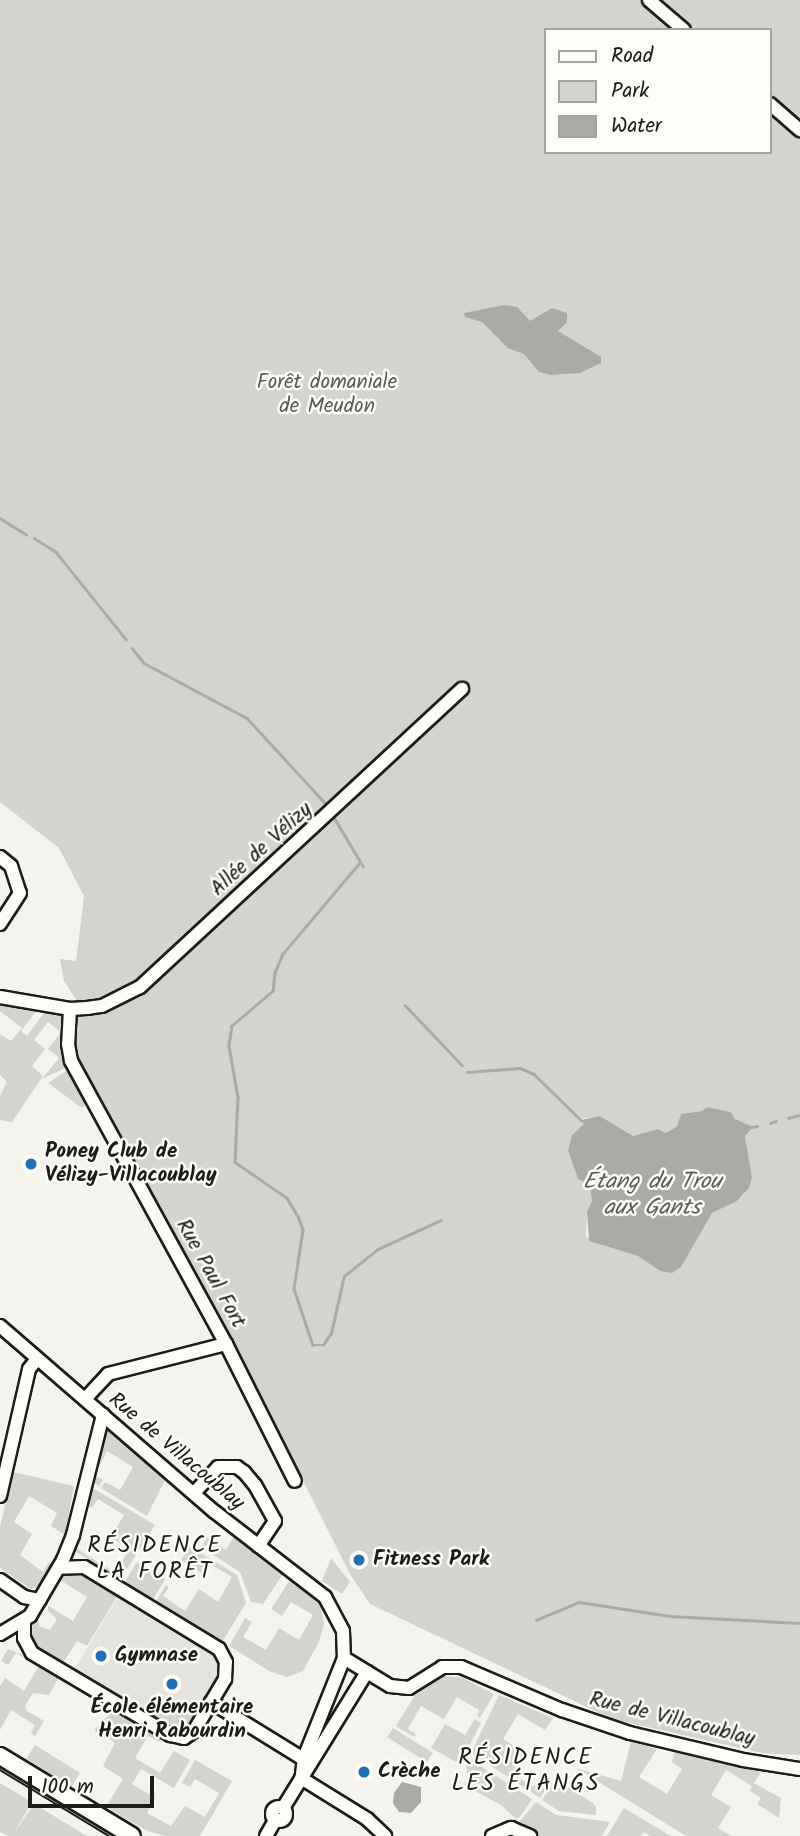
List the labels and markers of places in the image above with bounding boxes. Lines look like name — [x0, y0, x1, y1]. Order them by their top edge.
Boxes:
place label: Poney Club de Vélizy-Villacoublay — [45, 1139, 217, 1189]
marker: Poney Club de Vélizy-Villacoublay — [23, 1156, 39, 1172]
place label: Fitness Park — [373, 1547, 489, 1573]
marker: Fitness Park — [351, 1552, 367, 1568]
place label: Gymnase — [115, 1643, 198, 1669]
marker: Gymnase — [93, 1648, 109, 1664]
marker: École élémentaire Henri Rabourdin — [164, 1676, 180, 1692]
place label: École élémentaire Henri Rabourdin — [91, 1695, 253, 1745]
place label: Crèche — [378, 1759, 440, 1785]
marker: Crèche — [356, 1764, 372, 1780]

